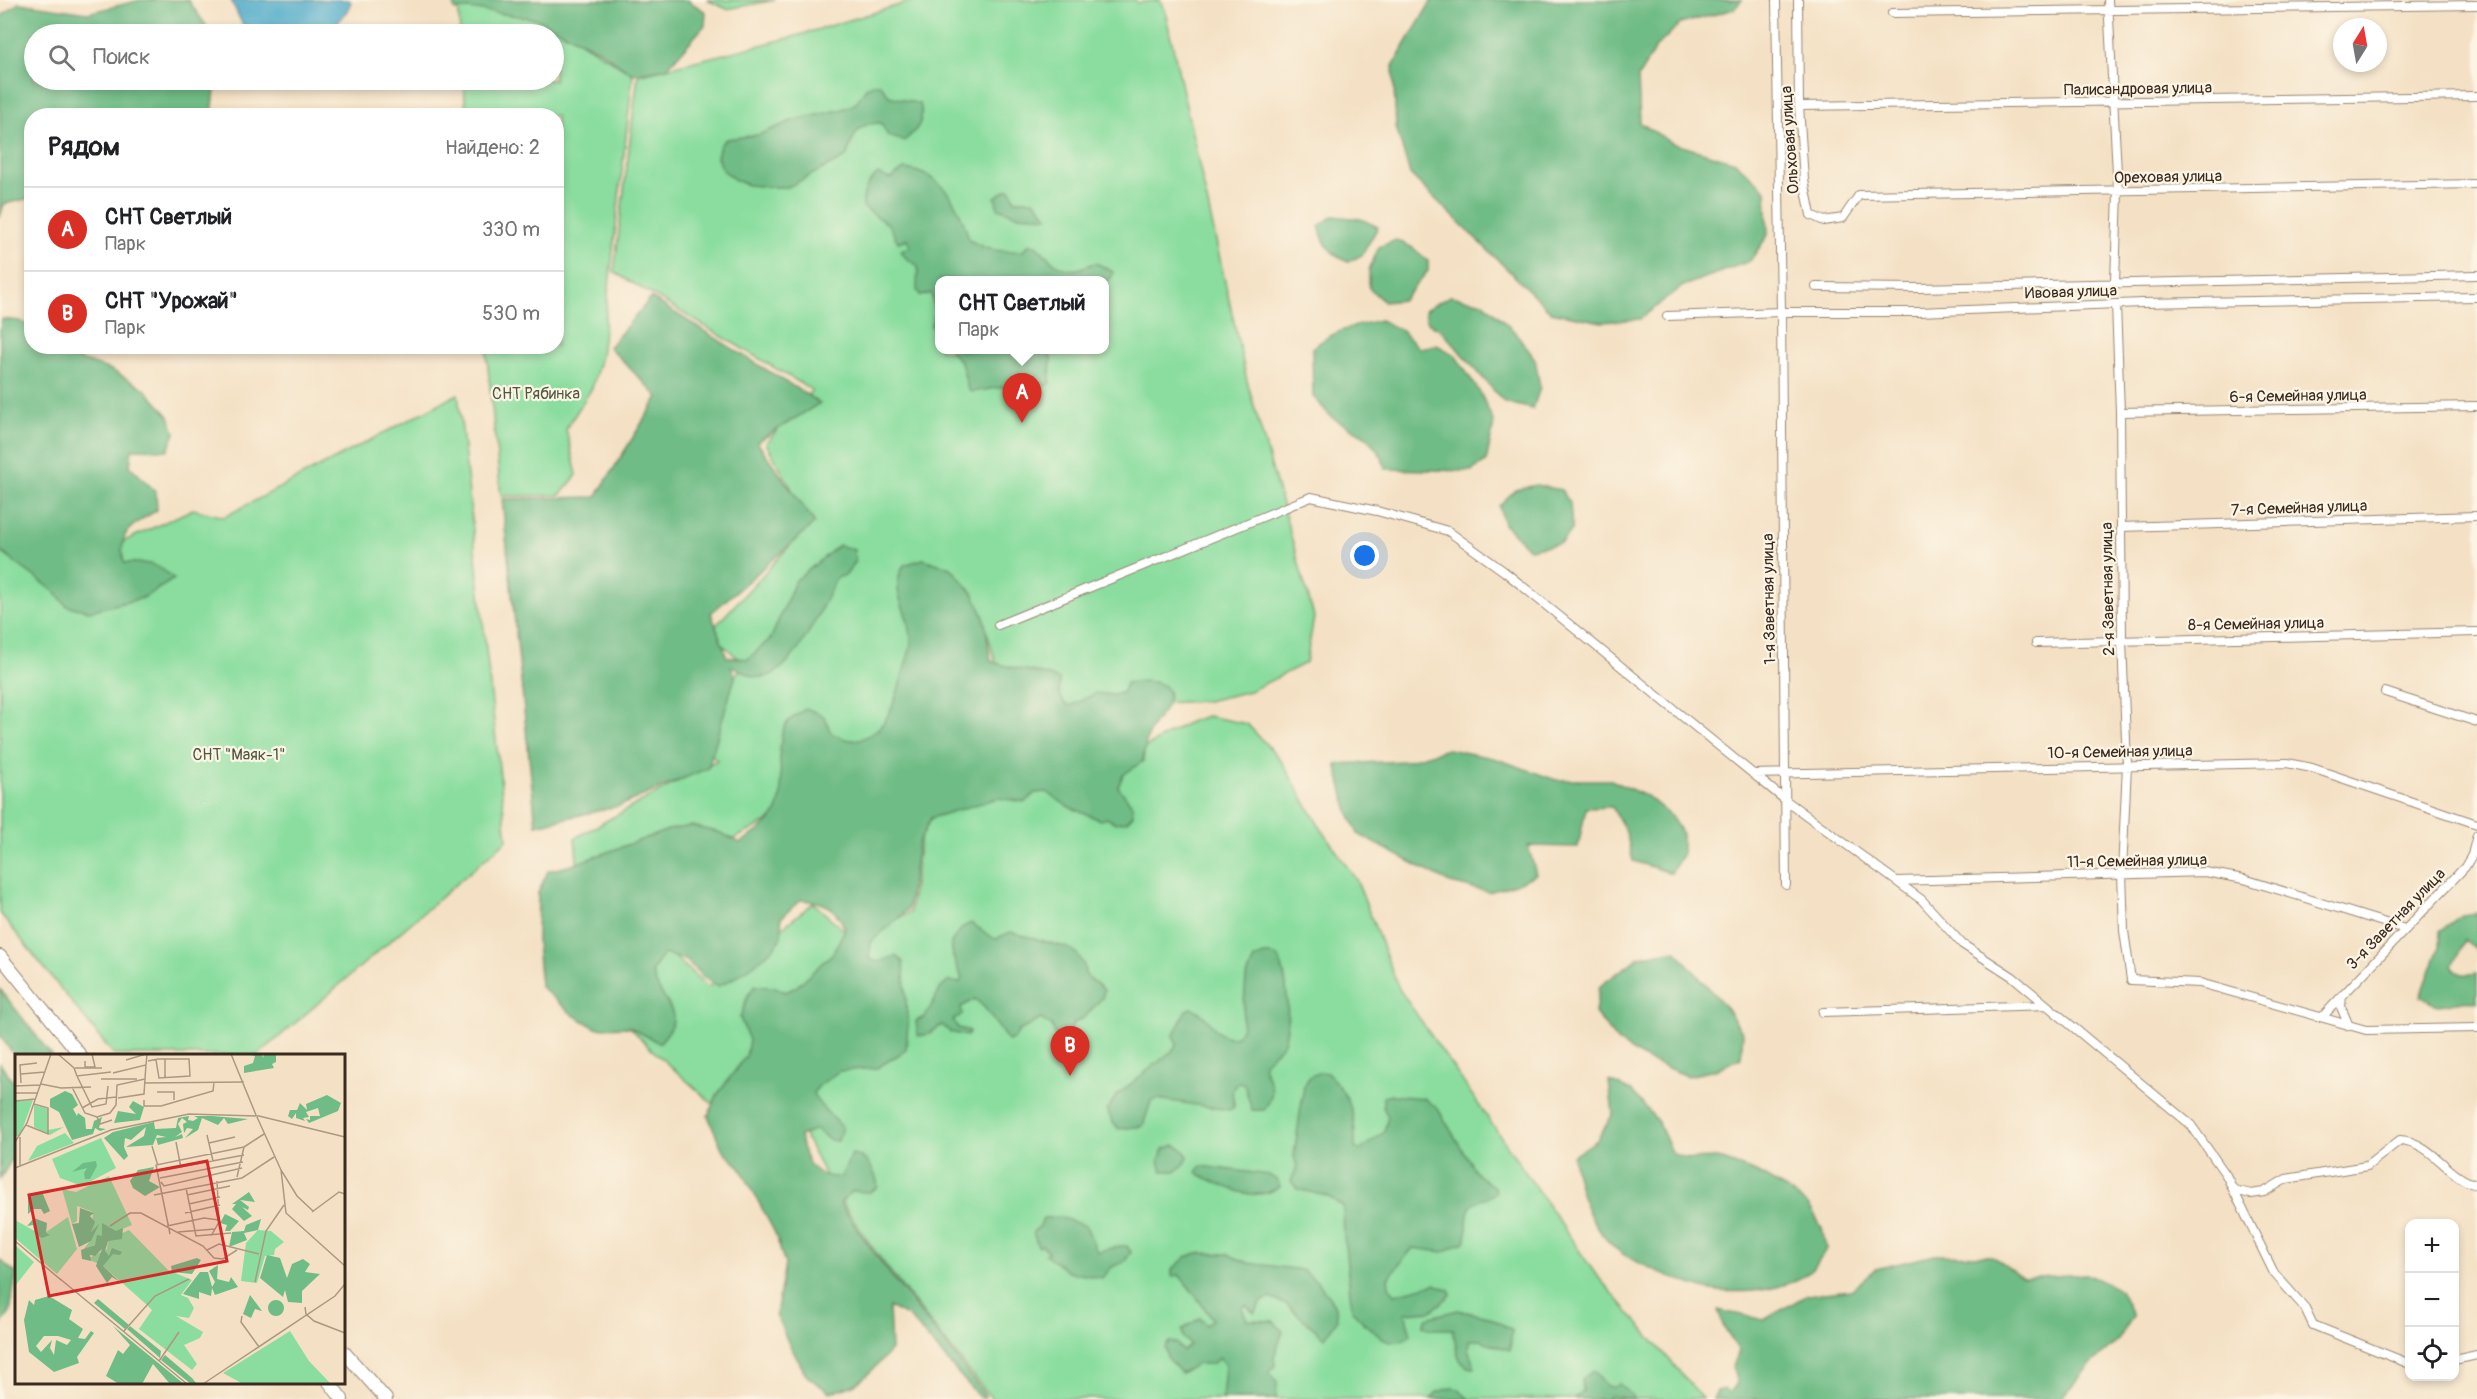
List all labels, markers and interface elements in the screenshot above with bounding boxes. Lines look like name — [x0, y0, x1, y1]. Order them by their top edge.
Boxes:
north arrow — [2333, 18, 2387, 72]
search box — [24, 24, 564, 90]
icon: search — [45, 41, 78, 74]
text: Поиск — [93, 43, 150, 71]
street label: Палисандровая улица — [2064, 78, 2212, 100]
street label: Ольховая улица — [1776, 85, 1804, 195]
text: Рядом — [48, 131, 120, 163]
text: Найдено: 2 — [445, 135, 540, 160]
street label: Ореховая улица — [2114, 166, 2222, 188]
text: СНТ Светлый — [105, 203, 232, 231]
text: A — [61, 217, 74, 242]
text: 330 m — [482, 217, 540, 242]
text: Парк — [105, 231, 146, 256]
popup — [935, 276, 1109, 354]
street label: Ивовая улица — [2025, 280, 2117, 304]
text: СНТ "Урожай" — [105, 287, 238, 315]
text: СНТ Светлый — [958, 289, 1086, 317]
text: B — [62, 301, 73, 326]
text: 530 m — [482, 301, 540, 326]
text: Парк — [105, 315, 146, 340]
text: Парк — [958, 317, 1000, 342]
pin: A — [1002, 374, 1042, 423]
park label: СНТ Рябинка — [492, 384, 580, 404]
street label: 6-я Семейная улица — [2229, 385, 2367, 407]
street label: 7-я Семейная улица — [2230, 496, 2368, 520]
street label: 2-я Заветная улица — [2097, 522, 2119, 656]
street label: 1-я Заветная улица — [1758, 533, 1780, 665]
your location — [1350, 541, 1379, 570]
street label: 8-я Семейная улица — [2188, 613, 2324, 635]
street label: 10-я Семейная улица — [2047, 741, 2193, 763]
park label: СНТ "Маяк-1" — [192, 745, 286, 765]
street label: 11-я Семейная улица — [2067, 850, 2207, 872]
street label: 3-я Заветная улица — [2342, 864, 2450, 974]
pin: B — [1050, 1026, 1090, 1076]
inset map — [15, 1054, 345, 1384]
map controls — [2405, 1219, 2459, 1381]
button: + — [2405, 1219, 2459, 1273]
button: − — [2405, 1273, 2459, 1327]
button: locate — [2405, 1327, 2459, 1381]

